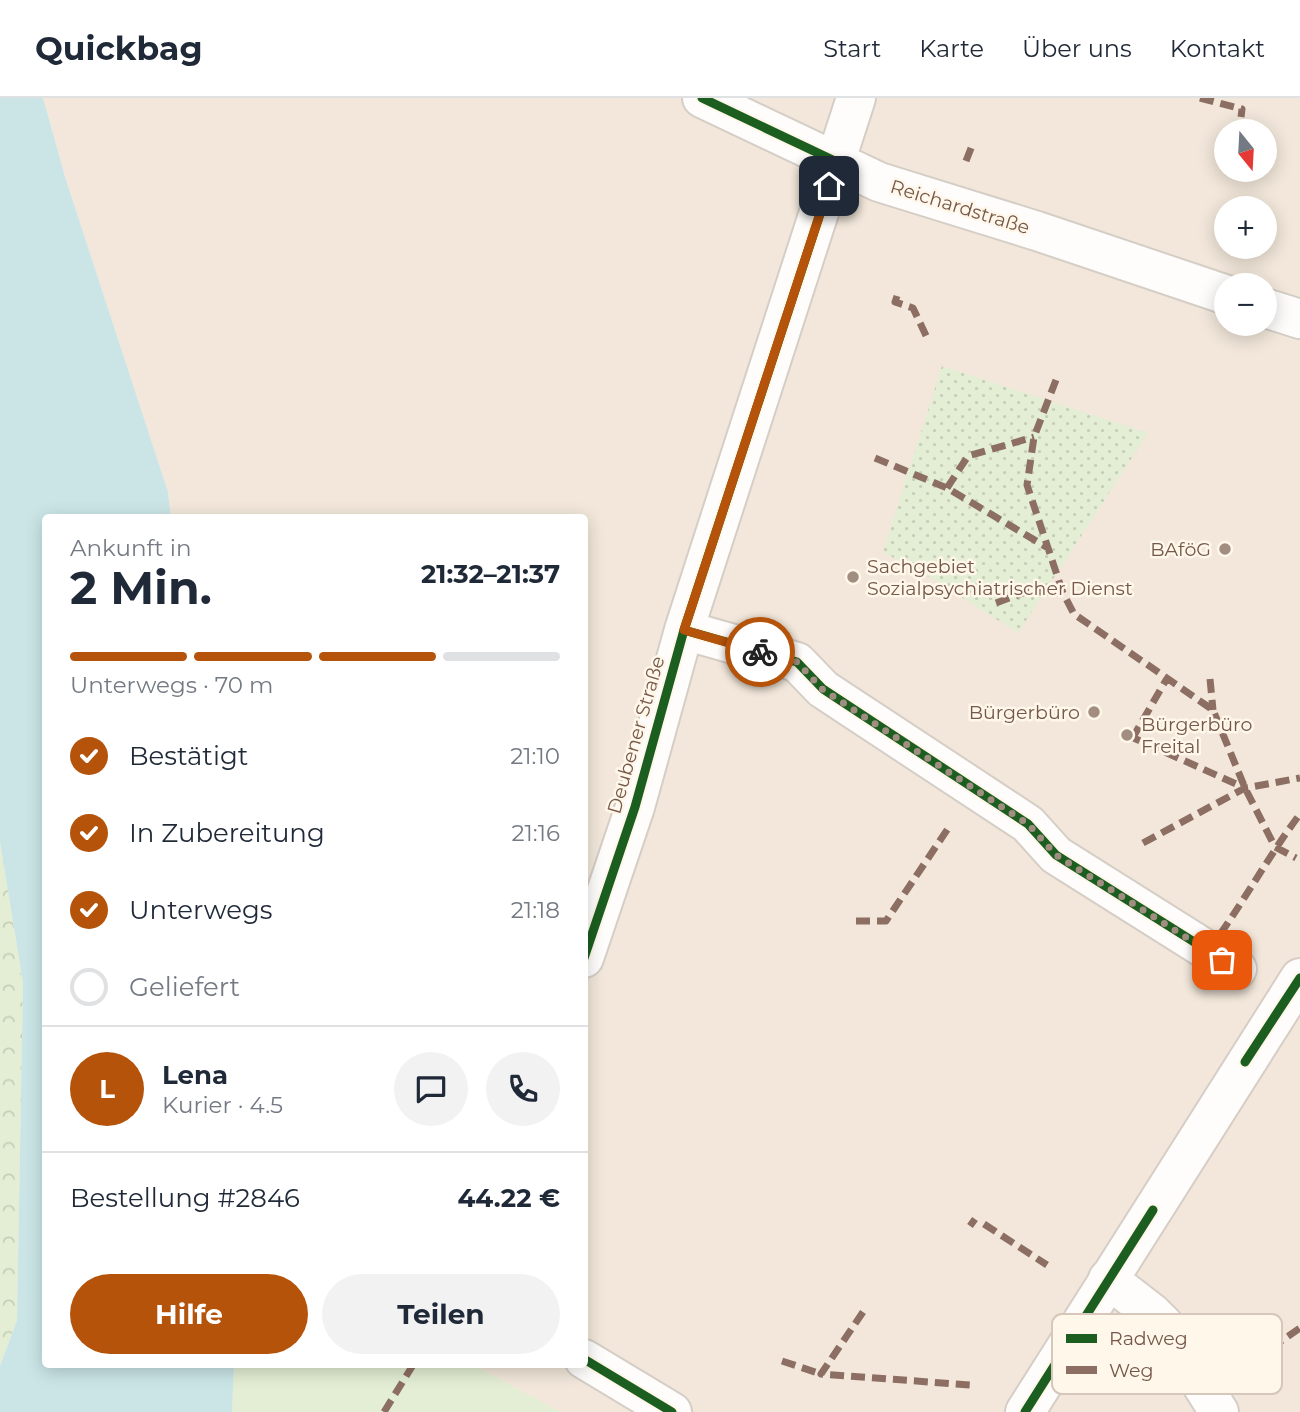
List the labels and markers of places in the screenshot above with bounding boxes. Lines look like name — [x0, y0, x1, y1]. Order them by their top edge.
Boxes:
pin — [799, 156, 859, 216]
place label: BAföG — [1150, 538, 1211, 561]
marker: BAföG — [1217, 541, 1233, 557]
place label: Sachgebiet Sozialpsychiatrischer Dienst — [867, 555, 1133, 600]
marker: Sachgebiet Sozialpsychiatrischer Dienst — [845, 569, 861, 585]
place label: Bürgerbüro — [969, 701, 1080, 724]
marker: Bürgerbüro — [1086, 704, 1102, 720]
place label: Bürgerbüro Freital — [1141, 713, 1252, 758]
marker: Bürgerbüro Freital — [1119, 727, 1135, 743]
pin — [1192, 930, 1252, 990]

